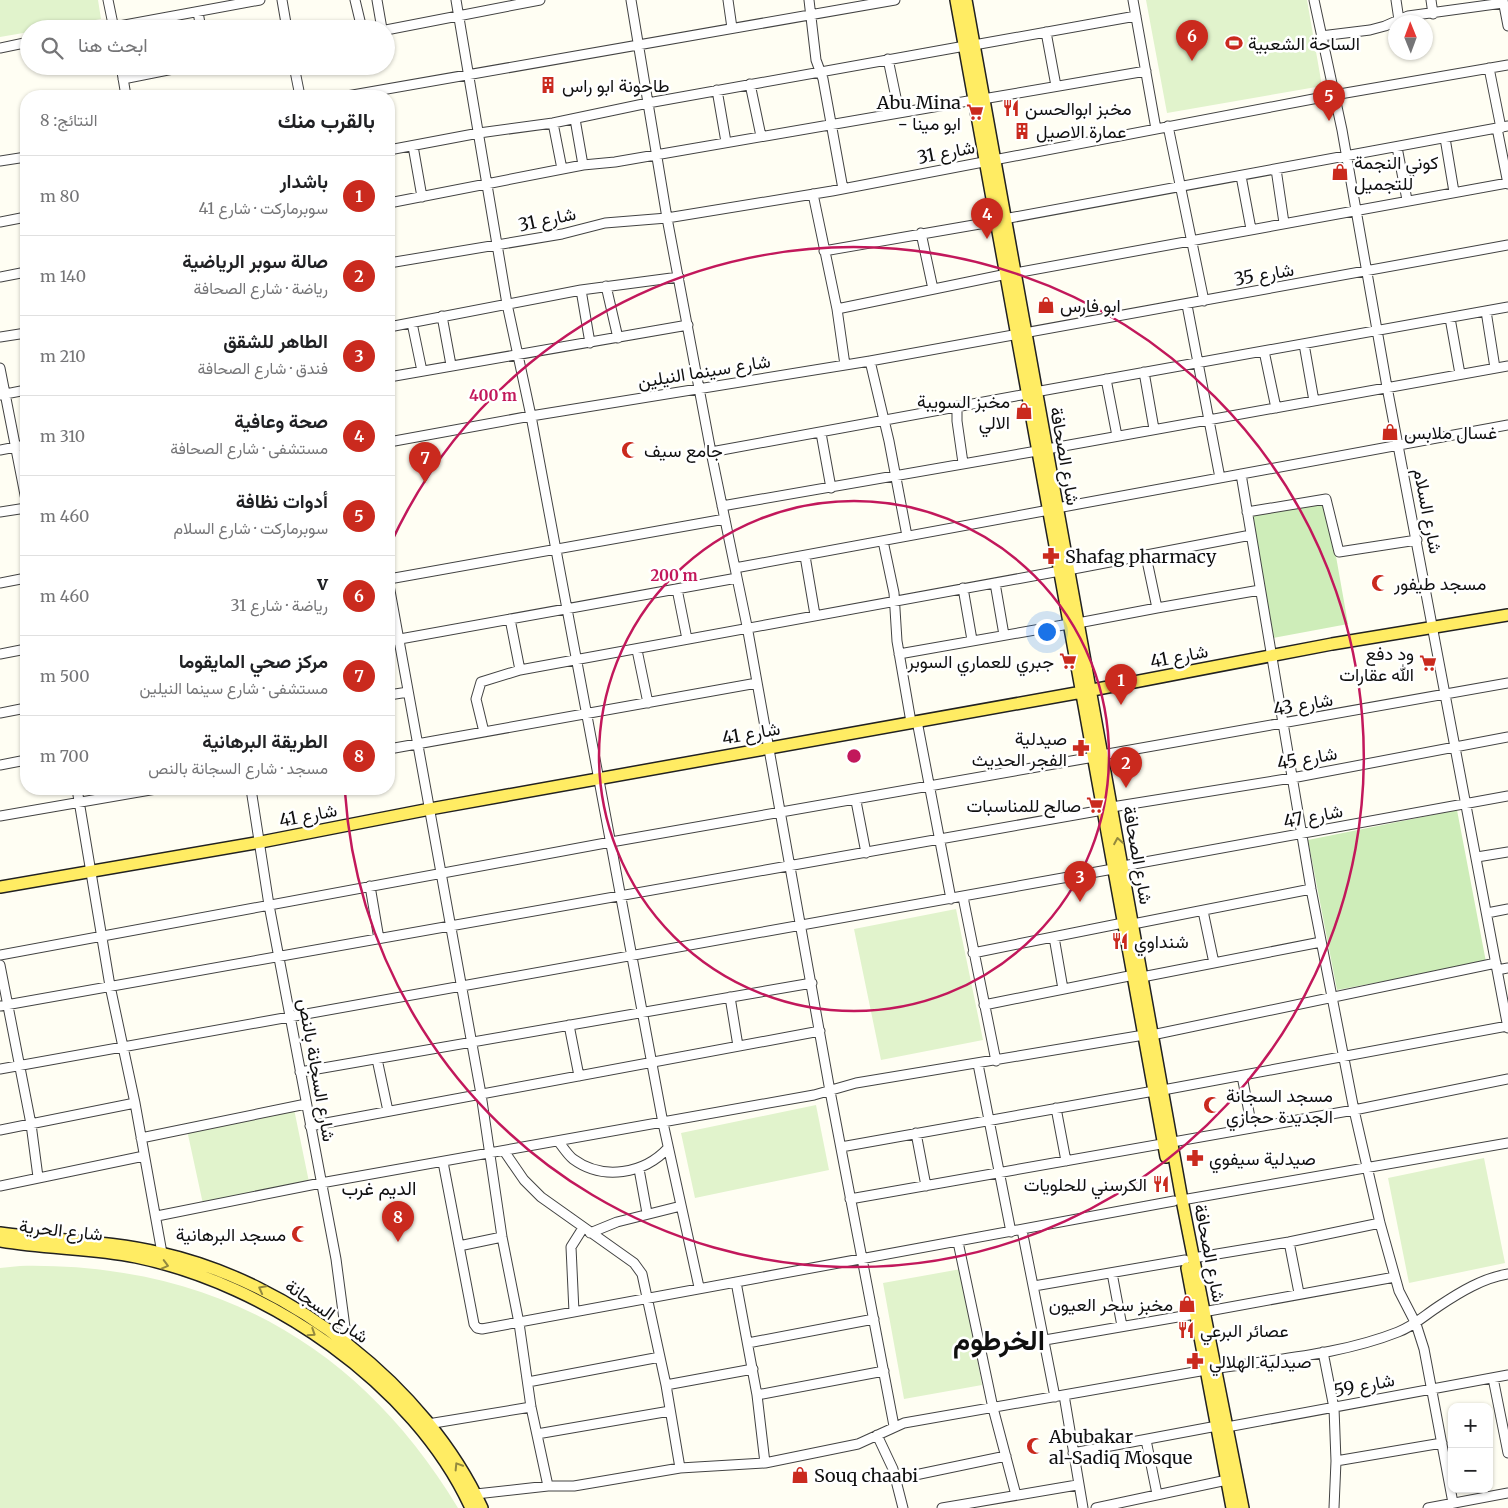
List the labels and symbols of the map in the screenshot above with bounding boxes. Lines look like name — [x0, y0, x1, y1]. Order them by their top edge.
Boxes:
north arrow — [1388, 15, 1433, 60]
pin: 6 — [1176, 20, 1208, 61]
place label: الساحة الشعبية — [1248, 32, 1360, 55]
sports icon: الساحة الشعبية — [1224, 33, 1244, 53]
place label: طاحونة ابو راس — [562, 74, 669, 97]
building icon: طاحونة ابو راس — [538, 75, 558, 95]
pin: 5 — [1313, 80, 1345, 121]
place label: Abu Mina - ابو مينا — [876, 91, 961, 135]
place label: مخبز ابوالحسن — [1025, 97, 1132, 120]
restaurant icon: مخبز ابوالحسن — [1001, 98, 1021, 118]
supermarket icon: Abu Mina - ابو مينا — [965, 102, 985, 122]
place label: عمارة الاصيل — [1036, 120, 1127, 143]
building icon: عمارة الاصيل — [1012, 121, 1032, 141]
street label: شارع 31 — [915, 135, 977, 170]
place label: كوني النجمة للتجميل — [1354, 151, 1438, 195]
shop icon: كوني النجمة للتجميل — [1330, 162, 1350, 182]
pin: 4 — [971, 198, 1003, 239]
street label: شارع 31 — [516, 202, 578, 237]
street label: شارع 35 — [1232, 257, 1296, 292]
place label: ابو فارس — [1060, 294, 1121, 317]
shop icon: ابو فارس — [1036, 295, 1056, 315]
street label: شارع سينما النيلين — [636, 349, 772, 394]
text: 400 m — [469, 386, 517, 405]
place label: مخبز السويبة الالي — [917, 390, 1010, 438]
shop icon: مخبز السويبة الالي — [1014, 401, 1034, 421]
street label: شارع الصحافة — [1044, 405, 1085, 507]
place label: غسال ملابس — [1404, 421, 1497, 444]
shop icon: غسال ملابس — [1380, 422, 1400, 442]
place label: جامع سيف — [644, 439, 723, 463]
mosque icon: جامع سيف — [620, 440, 640, 460]
pin: 7 — [409, 442, 441, 483]
street label: شارع السلام — [1407, 466, 1448, 556]
place label: Shafag pharmacy — [1065, 545, 1217, 568]
pharmacy icon: Shafag pharmacy — [1041, 546, 1061, 566]
text: 200 m — [650, 566, 698, 585]
place label: مسجد طيفور — [1393, 572, 1486, 595]
mosque icon: مسجد طيفور — [1370, 573, 1390, 593]
your location — [1034, 619, 1060, 645]
street label: شارع 41 — [1148, 639, 1210, 674]
place label: ود دفع الله عقارات — [1339, 642, 1414, 686]
place label: جبري للعماري السوبر — [907, 650, 1054, 677]
supermarket icon: جبري للعماري السوبر — [1058, 651, 1078, 671]
supermarket icon: ود دفع الله عقارات — [1418, 653, 1438, 673]
pin: 1 — [1105, 664, 1137, 705]
street label: شارع 43 — [1271, 687, 1335, 722]
street label: شارع 41 — [720, 717, 782, 750]
place label: صيدلية الفجر الحديث — [972, 727, 1067, 771]
pharmacy icon: صيدلية الفجر الحديث — [1071, 738, 1091, 758]
street label: شارع 45 — [1275, 741, 1339, 776]
centre of rings — [845, 747, 863, 765]
pin: 2 — [1110, 747, 1142, 788]
place label: صالح للمناسبات — [967, 794, 1081, 818]
supermarket icon: صالح للمناسبات — [1085, 795, 1105, 815]
street label: شارع 41 — [277, 798, 339, 833]
street label: شارع 47 — [1281, 799, 1345, 834]
street label: شارع الصحافة — [1117, 804, 1158, 906]
one-way arrow — [1114, 836, 1124, 845]
pin: 3 — [1064, 861, 1096, 902]
place label: شنداوي — [1134, 930, 1189, 957]
restaurant icon: شنداوي — [1110, 931, 1130, 951]
street label: شارع السجانة بالنص — [292, 997, 341, 1144]
place label: مسجد السجانة الجديدة حجازي — [1226, 1084, 1333, 1132]
mosque icon: مسجد السجانة الجديدة حجازي — [1202, 1095, 1222, 1115]
place label: صيدلية سيفوي — [1209, 1147, 1316, 1174]
pharmacy icon: صيدلية سيفوي — [1185, 1148, 1205, 1168]
place label: الكرسني للحلويات — [1024, 1173, 1147, 1200]
restaurant icon: الكرسني للحلويات — [1151, 1174, 1171, 1194]
district label: الديم غرب — [342, 1176, 416, 1201]
pin: 8 — [382, 1201, 414, 1242]
street label: شارع الصحافة — [1188, 1202, 1231, 1304]
street label: شارع الحرية — [18, 1214, 104, 1247]
place label: مسجد البرهانية — [176, 1223, 286, 1246]
mosque icon: مسجد البرهانية — [290, 1224, 310, 1244]
one-way arrow — [161, 1259, 170, 1270]
street label: شارع السجانة — [280, 1274, 373, 1349]
one-way arrow — [258, 1285, 267, 1295]
place label: مخبز سحر العيون — [1049, 1293, 1173, 1316]
shop icon: مخبز سحر العيون — [1177, 1294, 1197, 1314]
place label: عصائر البرعي — [1200, 1319, 1289, 1346]
restaurant icon: عصائر البرعي — [1176, 1320, 1196, 1340]
district label: الخرطوم — [953, 1322, 1045, 1359]
one-way arrow — [306, 1327, 315, 1336]
place label: صيدلية الهلالي — [1209, 1350, 1312, 1377]
pharmacy icon: صيدلية الهلالي — [1185, 1351, 1205, 1371]
street label: شارع 59 — [1332, 1368, 1396, 1403]
place label: Abubakar al-Sadiq Mosque — [1048, 1425, 1192, 1469]
mosque icon: Abubakar al-Sadiq Mosque — [1025, 1436, 1045, 1456]
one-way arrow — [454, 1462, 464, 1471]
place label: Souq chaabi — [814, 1464, 918, 1487]
shop icon: Souq chaabi — [790, 1465, 810, 1485]

